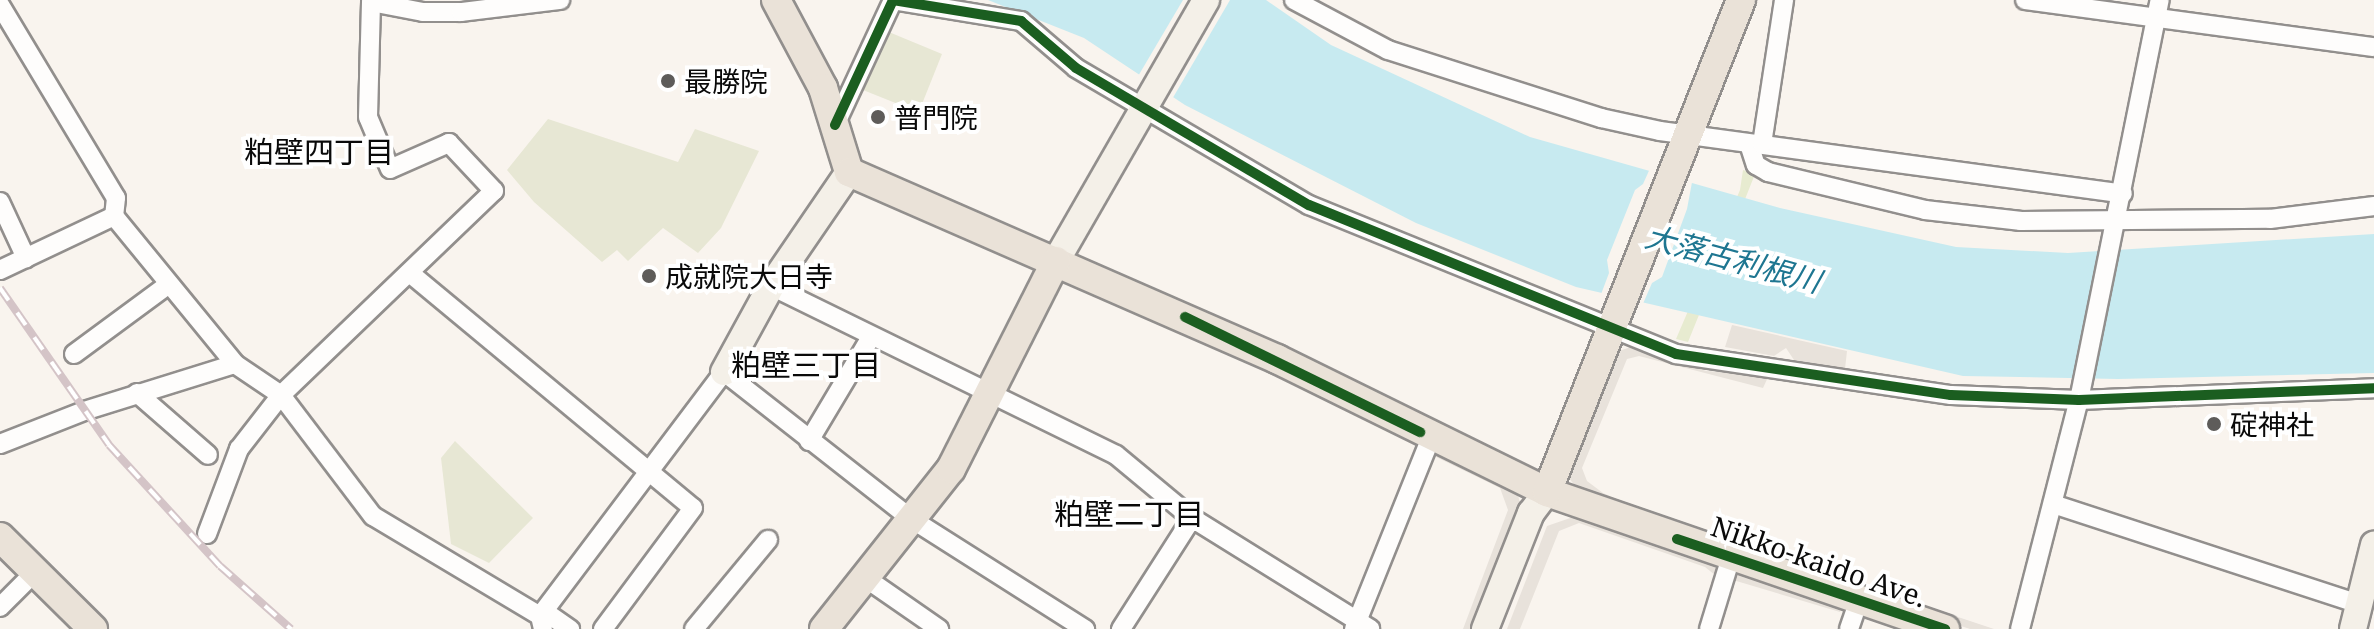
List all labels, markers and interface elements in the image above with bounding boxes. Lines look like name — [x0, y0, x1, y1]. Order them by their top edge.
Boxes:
place label: 最勝院 — [684, 64, 768, 98]
marker: 最勝院 — [659, 72, 677, 90]
place label: 普門院 — [894, 100, 978, 134]
marker: 普門院 — [869, 108, 887, 126]
district label: 粕壁四丁目 — [244, 134, 394, 170]
water label: 大落古利根川 — [1641, 218, 1825, 300]
place label: 成就院大日寺 — [665, 259, 833, 293]
marker: 成就院大日寺 — [640, 267, 658, 285]
district label: 粕壁三丁目 — [731, 347, 881, 383]
place label: 碇神社 — [2230, 407, 2314, 441]
marker: 碇神社 — [2205, 415, 2223, 433]
district label: 粕壁二丁目 — [1054, 496, 1204, 532]
street label: Nikko-kaido Ave. — [1707, 508, 1931, 614]

